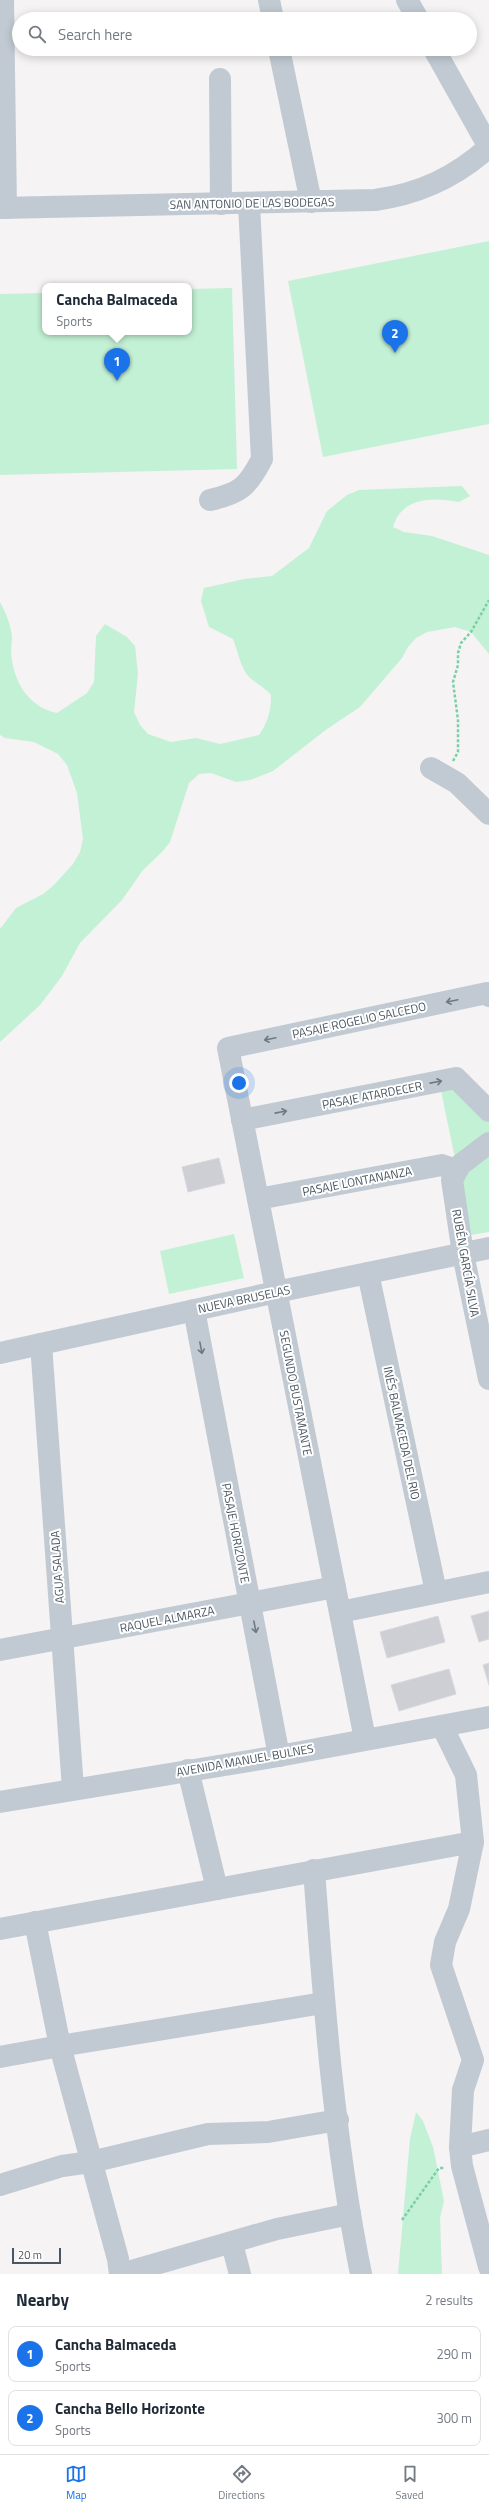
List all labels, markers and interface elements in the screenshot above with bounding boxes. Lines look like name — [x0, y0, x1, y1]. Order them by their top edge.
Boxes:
search box — [12, 12, 477, 56]
icon: search — [26, 23, 48, 45]
text: Search here — [58, 23, 132, 46]
street label: SAN ANTONIO DE LAS BODEGAS — [169, 192, 335, 214]
popup — [42, 283, 192, 335]
text: Cancha Balmaceda — [56, 288, 178, 311]
text: Sports — [56, 311, 92, 331]
pin: 2 — [382, 320, 408, 353]
pin: 1 — [104, 348, 130, 381]
street label: PASAJE ROGELIO SALCEDO — [290, 996, 428, 1043]
one-way arrow — [446, 997, 459, 1005]
one-way arrow — [264, 1036, 277, 1044]
your location — [229, 1073, 249, 1093]
street label: PASAJE ATARDECER — [320, 1076, 424, 1114]
one-way arrow — [429, 1078, 442, 1086]
one-way arrow — [274, 1108, 287, 1116]
street label: PASAJE LONTANANZA — [300, 1161, 414, 1201]
street label: RUBÉN GARCÍA SILVA — [447, 1207, 485, 1319]
street label: NUEVA BRUSELAS — [196, 1280, 292, 1318]
street label: SEGUNDO BUSTAMANTE — [275, 1329, 318, 1458]
one-way arrow — [198, 1341, 206, 1354]
street label: INÉS BALMACEDA DEL RIO — [379, 1365, 425, 1501]
street label: PASAJE HORIZONTE — [217, 1481, 255, 1585]
street label: AGUA SALADA — [45, 1530, 69, 1604]
street label: RAQUEL ALMARZA — [118, 1601, 216, 1637]
one-way arrow — [251, 1620, 259, 1633]
street label: AVENIDA MANUEL BULNES — [175, 1739, 315, 1781]
scale bar — [12, 2246, 61, 2265]
text: 20 m — [18, 2247, 42, 2263]
text: Nearby — [16, 2287, 69, 2313]
text: 2 results — [425, 2290, 473, 2310]
text: Cancha Balmaceda — [55, 2333, 176, 2356]
text: 1 — [26, 2344, 34, 2364]
text: 290 m — [436, 2344, 472, 2364]
text: Sports — [55, 2356, 91, 2376]
text: Cancha Bello Horizonte — [55, 2397, 205, 2420]
text: 2 — [26, 2408, 34, 2428]
text: 300 m — [436, 2408, 472, 2428]
text: Sports — [55, 2420, 91, 2440]
tab: Map — [65, 2463, 87, 2503]
tab: Directions — [218, 2463, 265, 2503]
tab: Saved — [396, 2463, 424, 2503]

